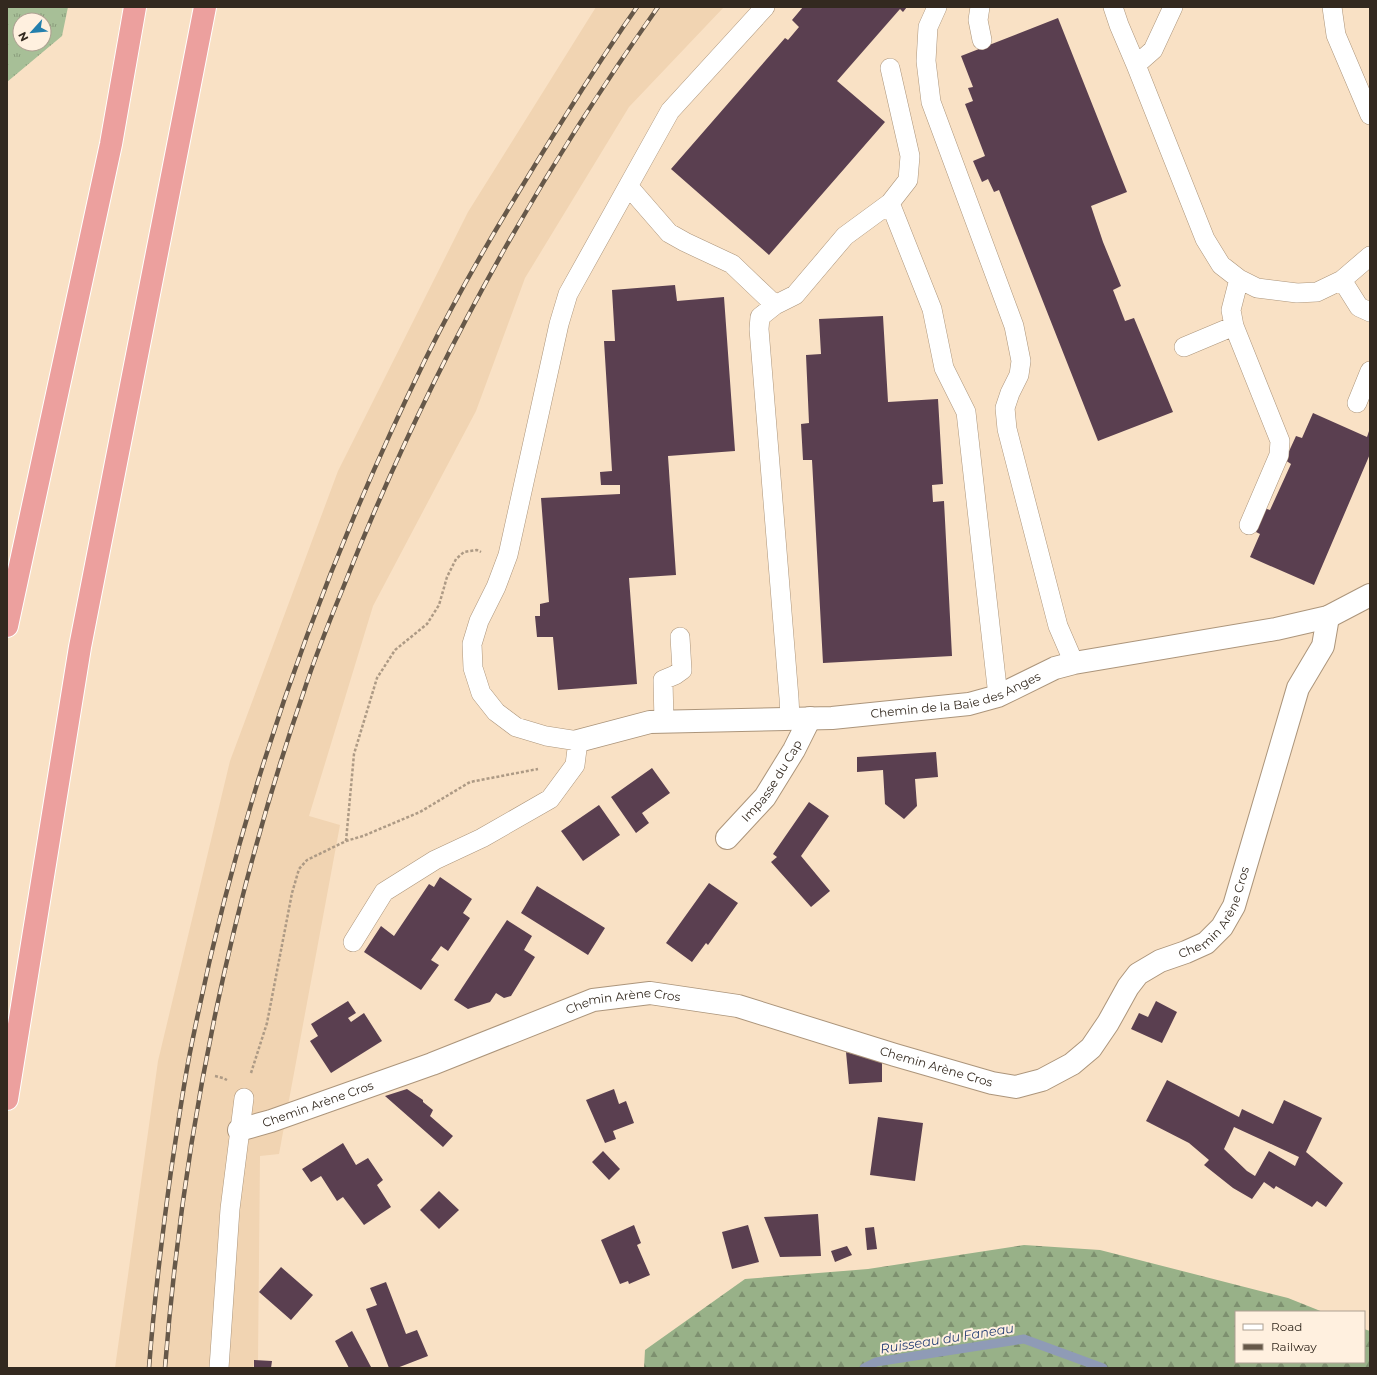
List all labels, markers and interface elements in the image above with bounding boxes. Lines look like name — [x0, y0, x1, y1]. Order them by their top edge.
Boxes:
north arrow — [12, 12, 52, 52]
text: N — [15, 29, 31, 44]
street label: Chemin de la Baie des Anges — [870, 668, 1043, 721]
street label: Impasse du Cap — [738, 737, 805, 825]
street label: Chemin Arène Cros — [1176, 865, 1252, 961]
street label: Chemin Arène Cros — [563, 985, 682, 1017]
street label: Chemin Arène Cros — [878, 1043, 995, 1090]
street label: Chemin Arène Cros — [261, 1077, 375, 1130]
legend — [1235, 1311, 1365, 1363]
water label: Ruisseau du Faneau — [879, 1319, 1015, 1356]
text: Road — [1271, 1319, 1302, 1334]
text: Railway — [1271, 1339, 1317, 1354]

